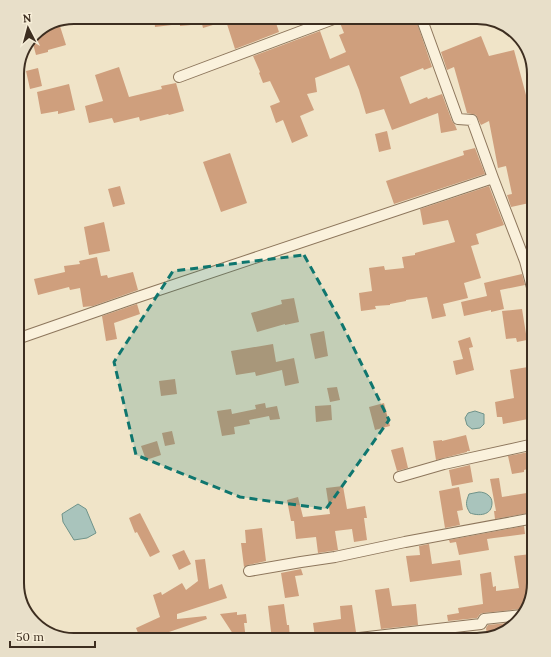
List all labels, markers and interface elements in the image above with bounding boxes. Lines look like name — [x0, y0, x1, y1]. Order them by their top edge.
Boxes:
north arrow — [8, 8, 48, 48]
text: N — [22, 11, 32, 25]
scale bar — [10, 623, 95, 649]
text: 50 m — [16, 629, 44, 644]

